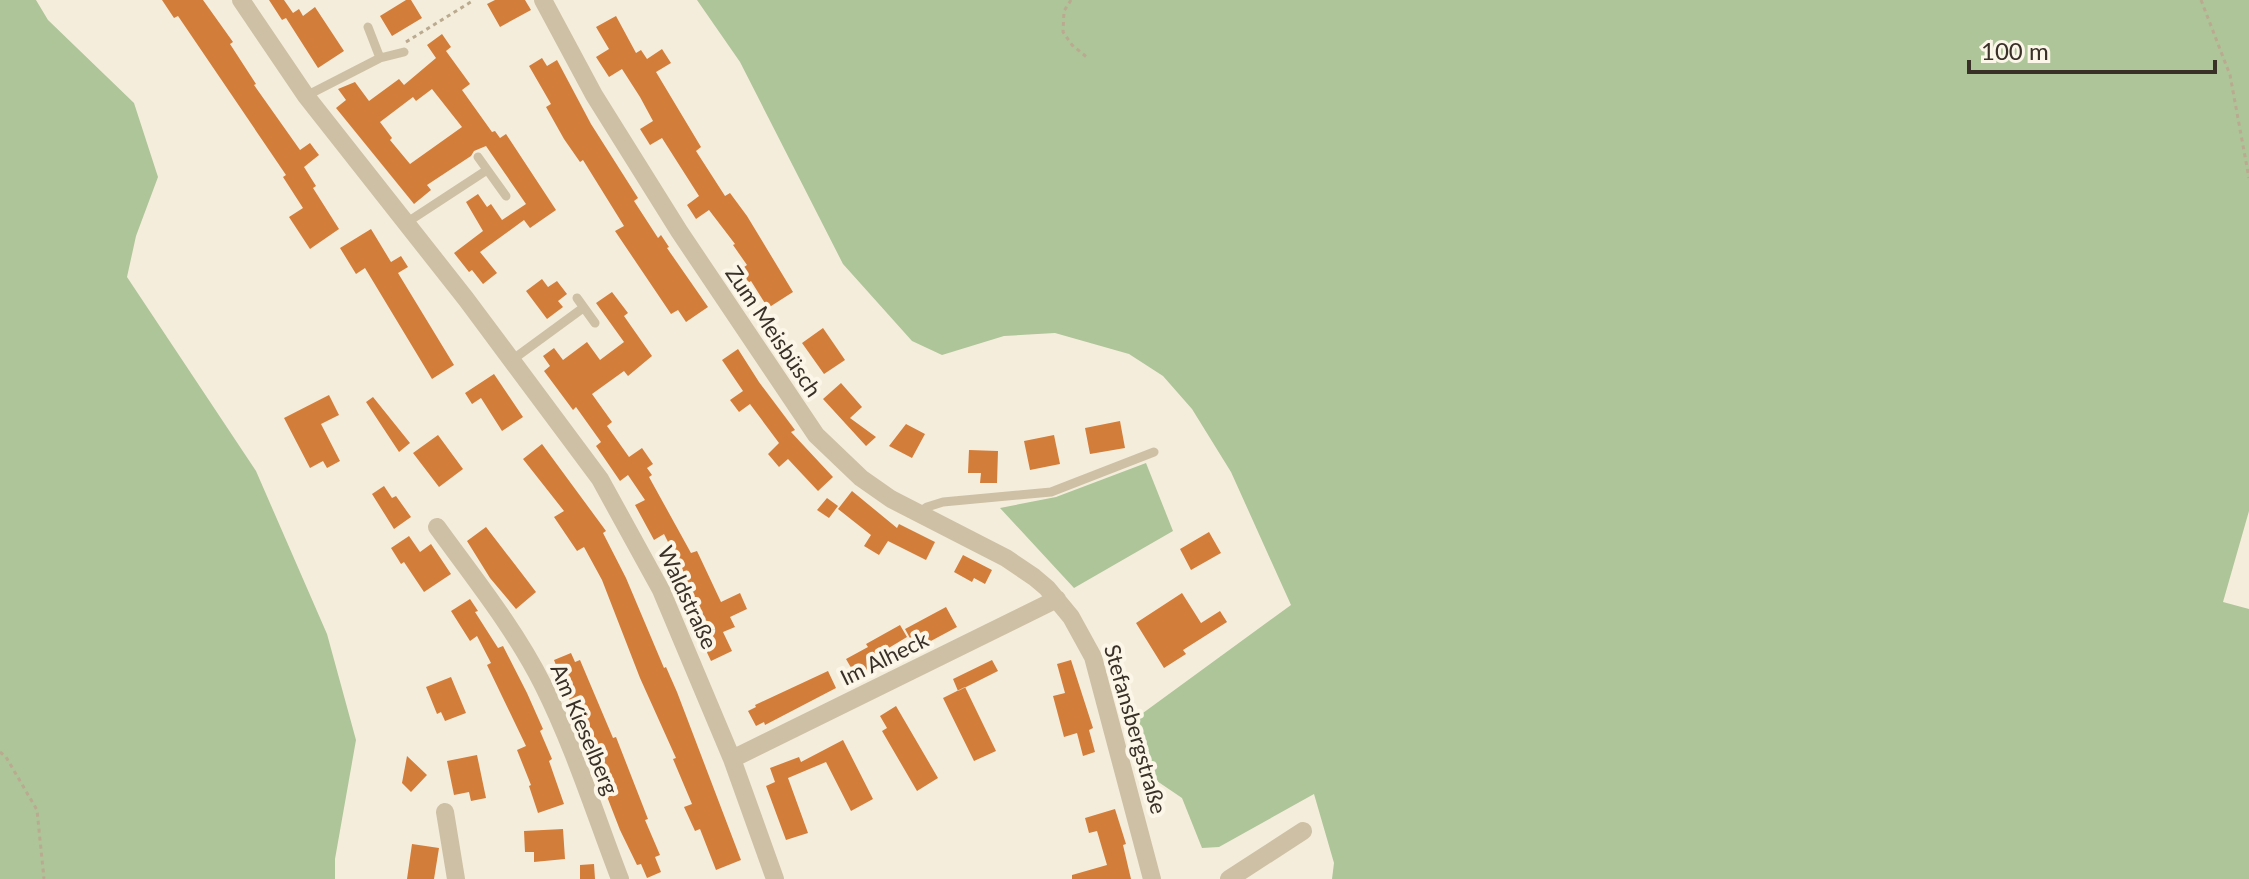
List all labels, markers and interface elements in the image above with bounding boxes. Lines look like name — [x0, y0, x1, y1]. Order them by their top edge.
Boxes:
scale bar — [1969, 24, 2215, 74]
text: 100 m — [1981, 36, 2049, 65]
street label: Zum Meisbüsch — [720, 260, 828, 402]
street label: Waldstraße — [652, 541, 724, 653]
street label: Im Alheck — [836, 625, 933, 691]
street label: Stefansbergstraße — [1099, 641, 1173, 817]
street label: Am Kieselberg — [545, 660, 625, 798]

